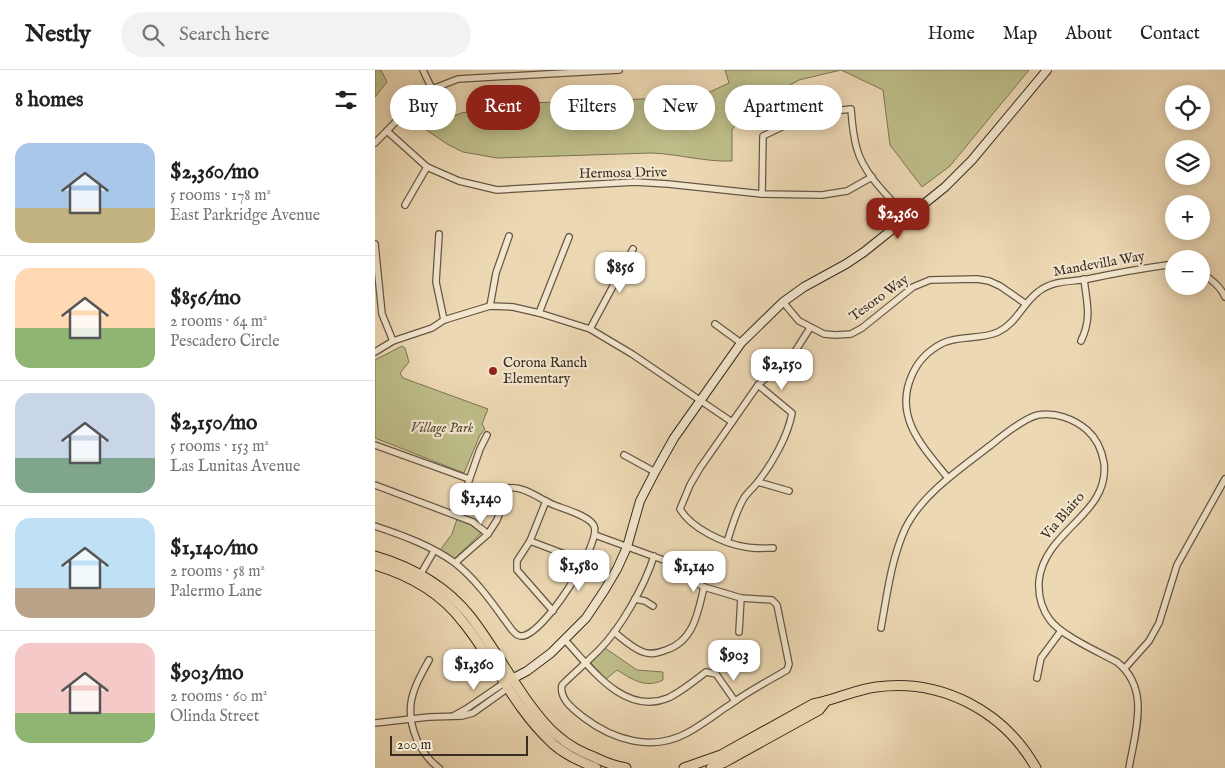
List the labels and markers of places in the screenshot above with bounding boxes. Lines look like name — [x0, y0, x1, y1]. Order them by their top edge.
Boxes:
pin: $2,360 — [857, 198, 939, 240]
pin: $856 — [590, 252, 650, 294]
pin: $2,150 — [741, 348, 823, 391]
place label: Corona Ranch Elementary — [503, 354, 588, 388]
marker: Corona Ranch Elementary — [487, 365, 499, 377]
pin: $1,140 — [440, 482, 522, 525]
pin: $1,580 — [538, 550, 620, 592]
pin: $1,140 — [653, 550, 735, 593]
pin: $903 — [704, 640, 764, 682]
pin: $1,360 — [433, 648, 515, 691]

